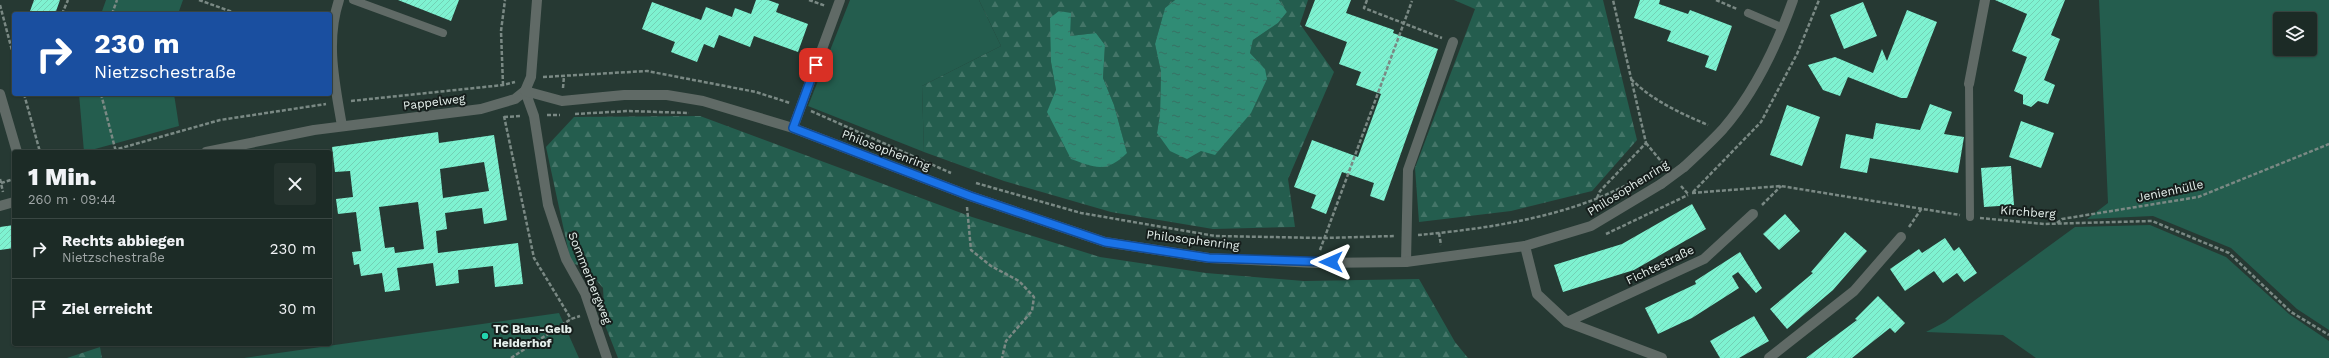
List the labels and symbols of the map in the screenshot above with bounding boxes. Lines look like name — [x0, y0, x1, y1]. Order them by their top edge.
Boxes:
pin — [799, 48, 833, 82]
street label: Pappelweg — [402, 91, 467, 113]
street label: Philosophenring — [840, 127, 933, 174]
street label: Philosophenring — [1585, 157, 1672, 219]
street label: Jenienhülle — [2135, 177, 2205, 205]
street label: Kirchberg — [2000, 203, 2057, 221]
street label: Philosophenring — [1146, 227, 1241, 253]
street label: Sommerbergweg — [565, 230, 615, 327]
position arrow — [1310, 241, 1352, 283]
street label: Fichtestraße — [1624, 243, 1696, 287]
place label: TC Blau-Gelb Heiderhof — [493, 322, 573, 350]
marker: TC Blau-Gelb Heiderhof — [480, 331, 490, 341]

